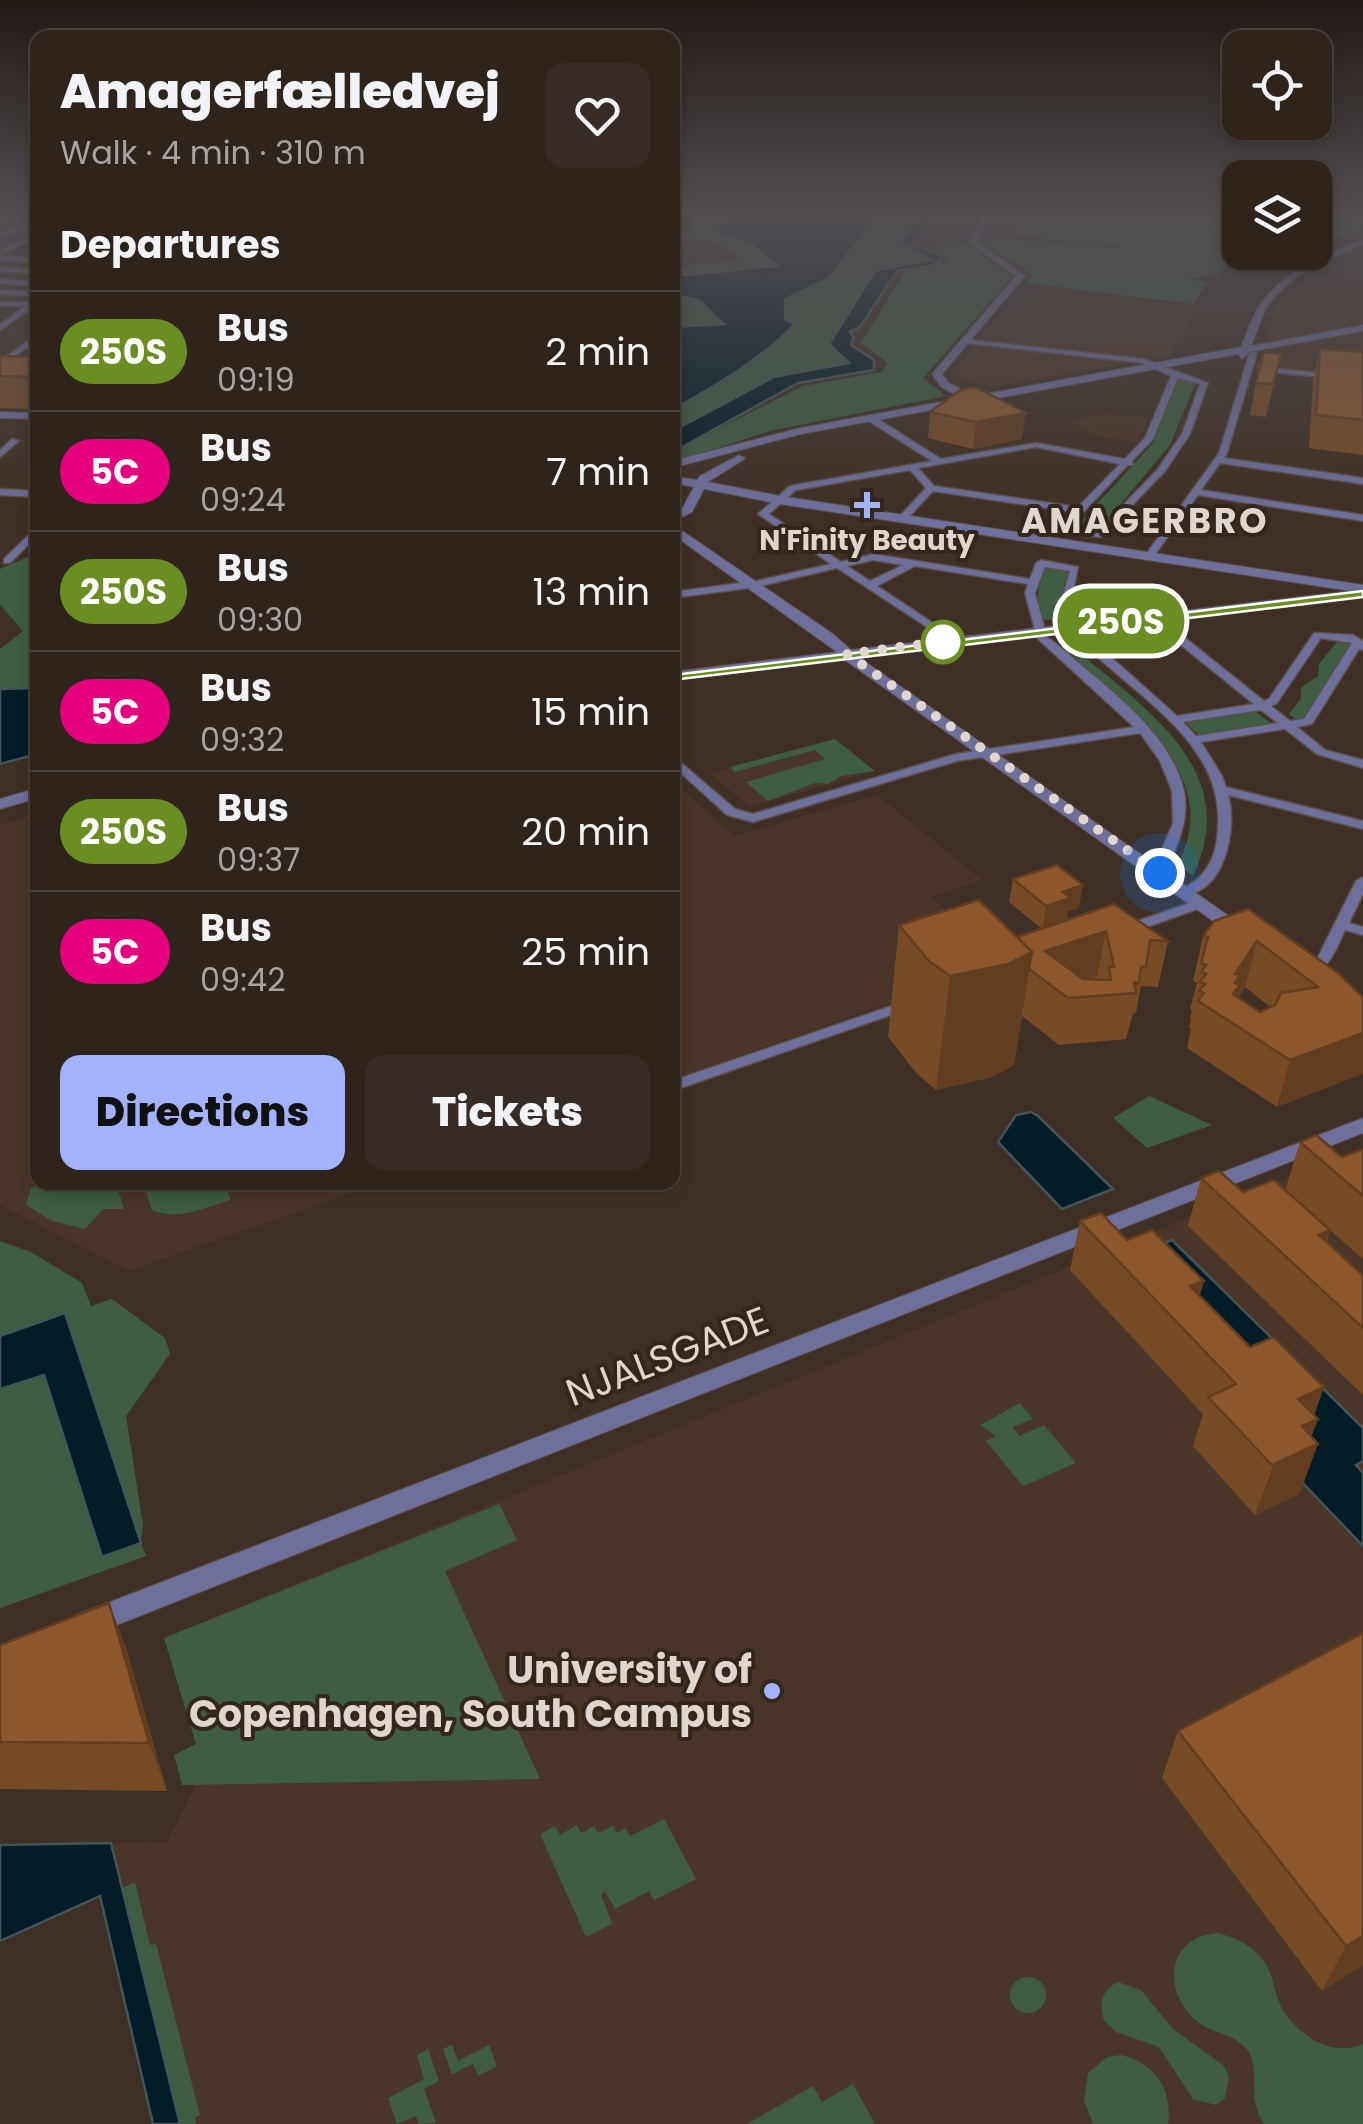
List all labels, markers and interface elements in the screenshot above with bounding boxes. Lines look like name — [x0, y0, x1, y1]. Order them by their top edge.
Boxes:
map controls — [1222, 30, 1332, 270]
button: locate — [1222, 30, 1332, 140]
text: Amagerfælledvej — [60, 58, 500, 125]
button: heart — [545, 63, 650, 168]
text: Walk · 4 min · 310 m — [60, 130, 366, 175]
button: layers — [1222, 160, 1332, 270]
text: Departures — [60, 218, 281, 271]
text: Bus — [217, 301, 289, 354]
text: 2 min — [545, 325, 650, 378]
text: 250S — [80, 327, 167, 376]
text: 09:19 — [217, 357, 295, 402]
text: Bus — [200, 421, 272, 474]
text: 7 min — [546, 445, 650, 498]
text: 5C — [90, 447, 140, 496]
text: 09:24 — [200, 477, 286, 522]
marker: N'Finity Beauty — [854, 492, 880, 518]
district label: AMAGERBRO — [1021, 496, 1269, 545]
place label: N'Finity Beauty — [759, 521, 975, 560]
text: Bus — [217, 541, 289, 594]
text: 13 min — [533, 565, 650, 618]
text: 250S — [80, 567, 167, 616]
line badge: 250S — [1051, 588, 1191, 654]
text: 09:30 — [217, 597, 303, 642]
text: 250S — [1077, 597, 1165, 646]
unlabelled marker — [922, 621, 964, 663]
text: Bus — [200, 661, 272, 714]
text: 15 min — [531, 685, 650, 738]
text: 5C — [90, 687, 140, 736]
text: 09:32 — [200, 717, 284, 762]
text: Bus — [217, 781, 289, 834]
text: 20 min — [521, 805, 650, 858]
text: 250S — [80, 807, 167, 856]
text: 09:37 — [217, 837, 301, 882]
your location — [1135, 848, 1185, 898]
text: Bus — [200, 901, 272, 954]
text: 25 min — [521, 925, 650, 978]
text: 5C — [90, 927, 140, 976]
text: 09:42 — [200, 957, 286, 1002]
button: Directions — [60, 1055, 345, 1170]
button: Tickets — [365, 1055, 650, 1170]
street label: NJALSGADE — [558, 1293, 776, 1419]
place label: University of Copenhagen, South Campus — [189, 1643, 752, 1740]
marker: University of Copenhagen, South Campus — [761, 1680, 783, 1702]

